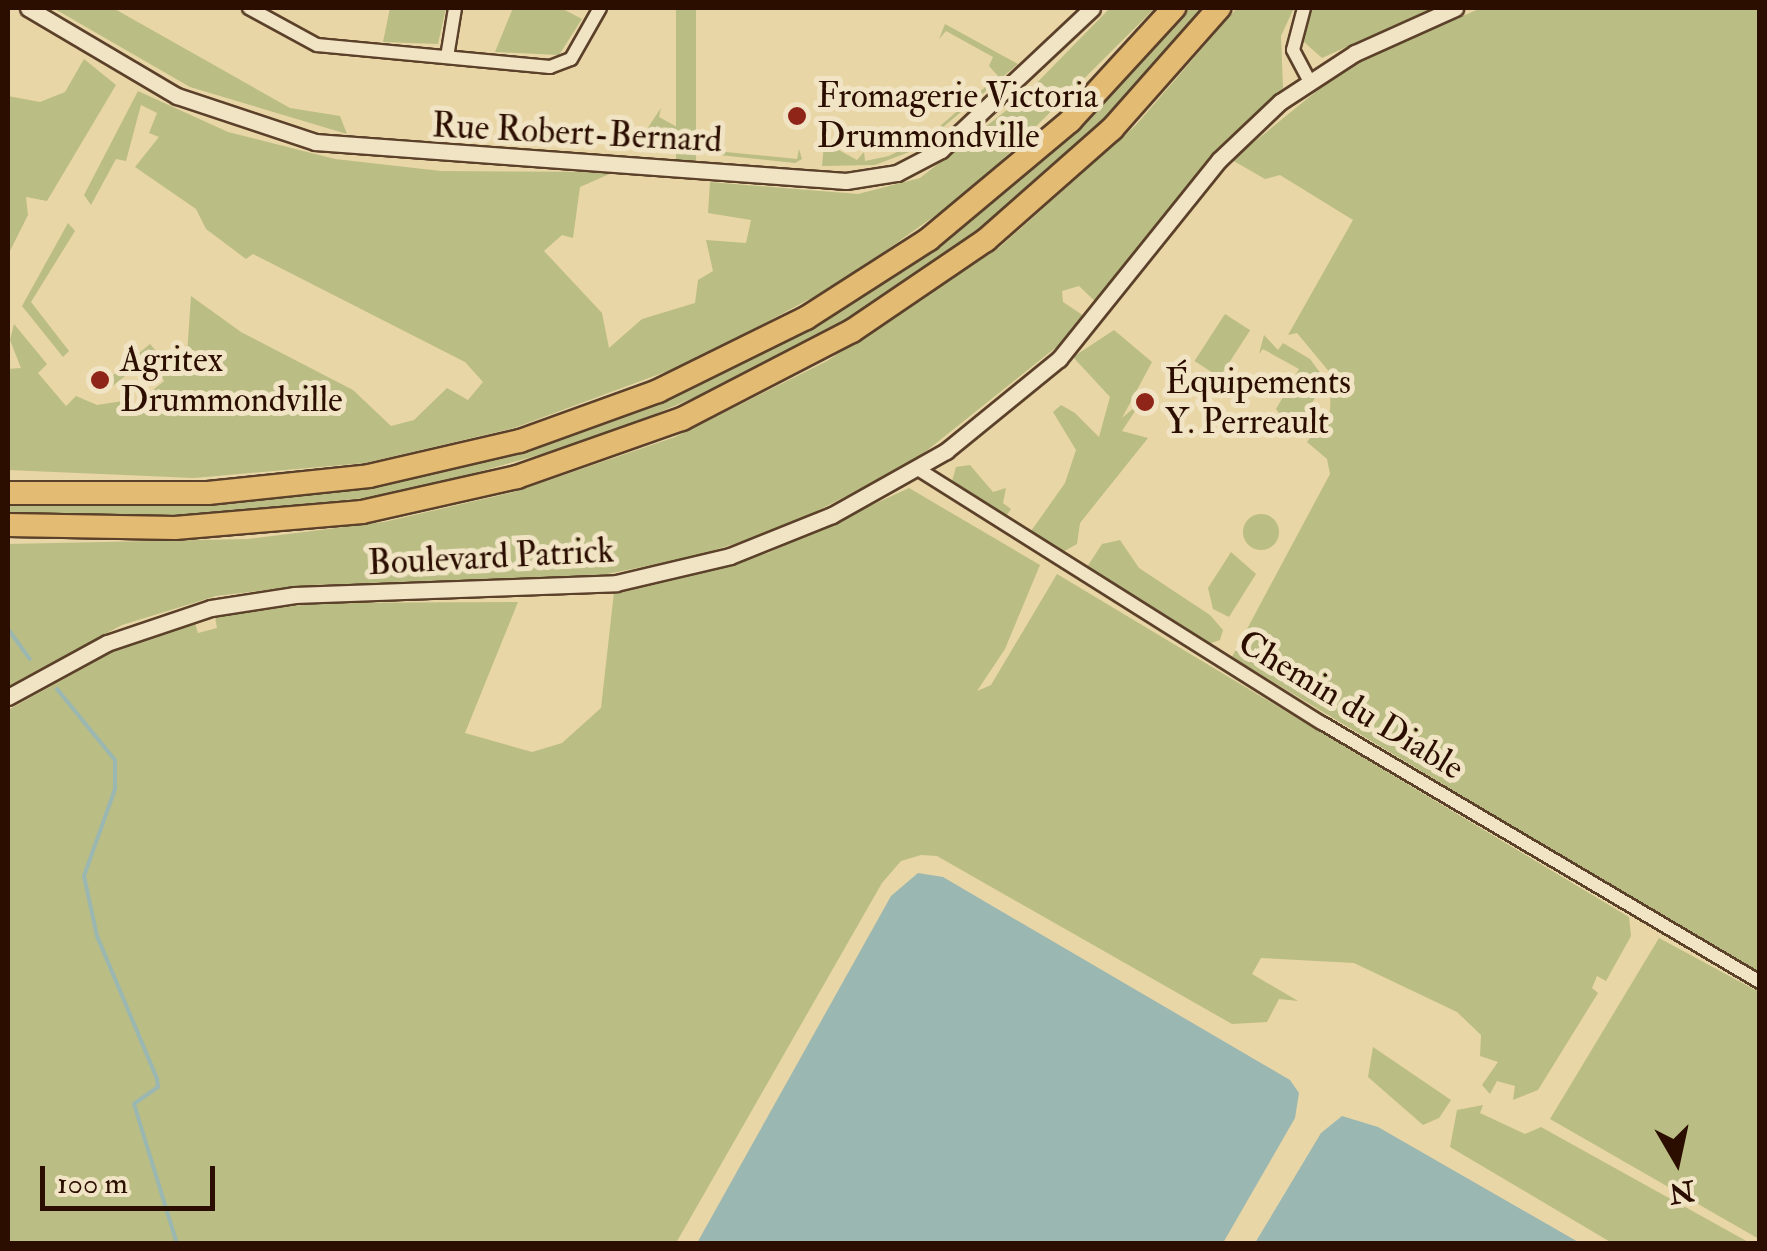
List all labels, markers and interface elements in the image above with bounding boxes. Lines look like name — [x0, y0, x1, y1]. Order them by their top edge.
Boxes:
place label: Fromagerie Victoria Drummondville — [817, 75, 1098, 157]
street label: Rue Robert-Bernard — [431, 104, 723, 162]
marker: Fromagerie Victoria Drummondville — [786, 105, 808, 127]
place label: Agritex Drummondville — [120, 339, 343, 421]
place label: Équipements Y. Perreault — [1165, 361, 1351, 443]
marker: Agritex Drummondville — [89, 369, 111, 391]
marker: Équipements Y. Perreault — [1134, 391, 1156, 413]
street label: Boulevard Patrick — [367, 530, 615, 584]
street label: Chemin du Diable — [1231, 621, 1471, 789]
north arrow — [1627, 1111, 1727, 1211]
scale bar — [45, 1146, 220, 1208]
text: 100 m — [57, 1165, 128, 1202]
text: N — [1667, 1172, 1697, 1210]

